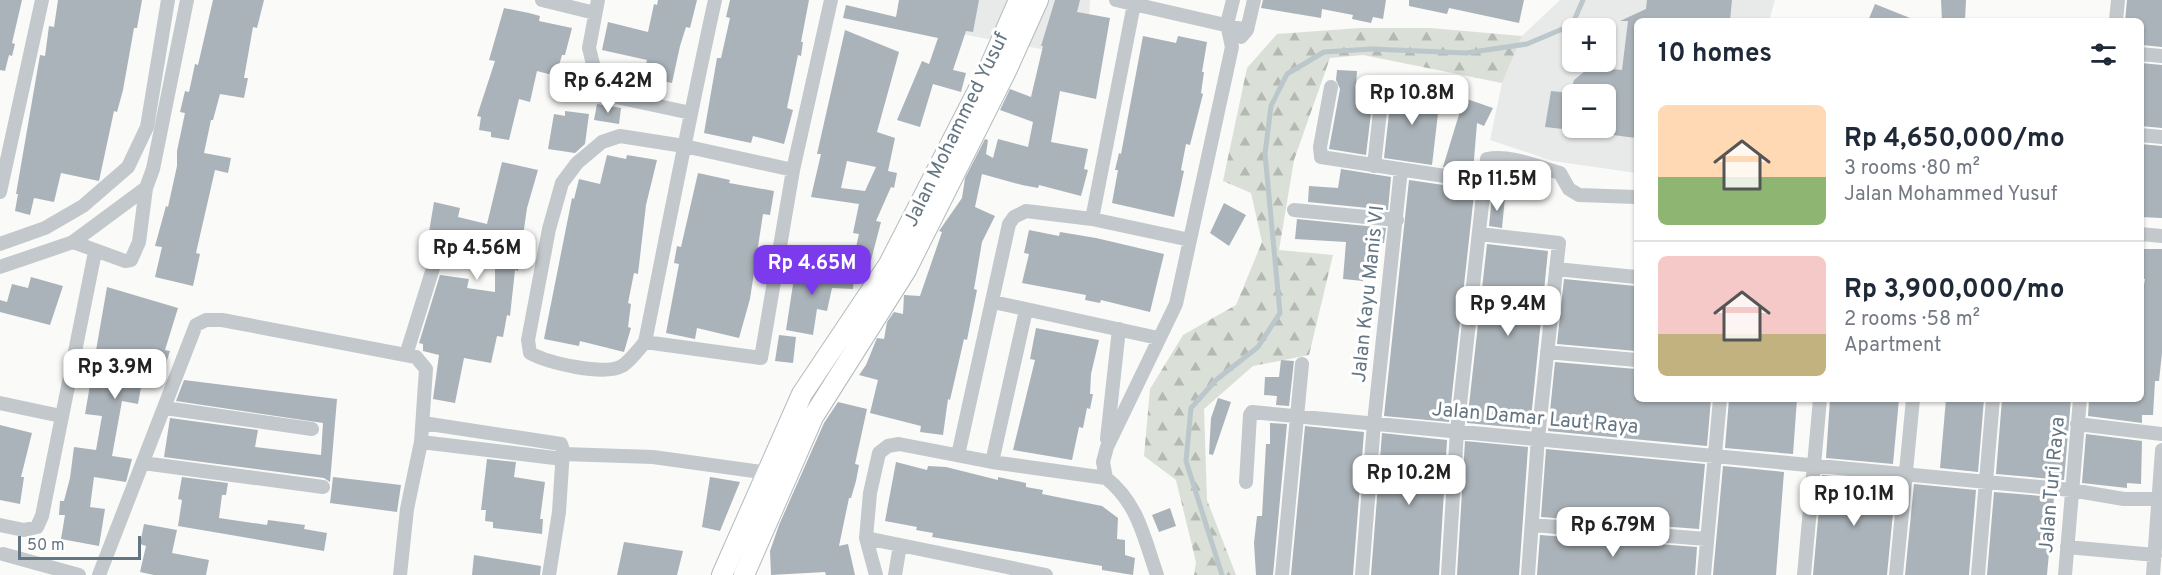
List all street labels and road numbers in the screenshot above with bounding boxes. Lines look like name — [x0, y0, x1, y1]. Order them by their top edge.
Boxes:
street label: Jalan Mohammed Yusuf — [899, 28, 1016, 232]
street label: Jalan Kayu Manis VI — [1347, 204, 1391, 384]
street label: Jalan Damar Laut Raya — [1431, 397, 1639, 441]
street label: Jalan Turi Raya — [2034, 416, 2072, 554]

